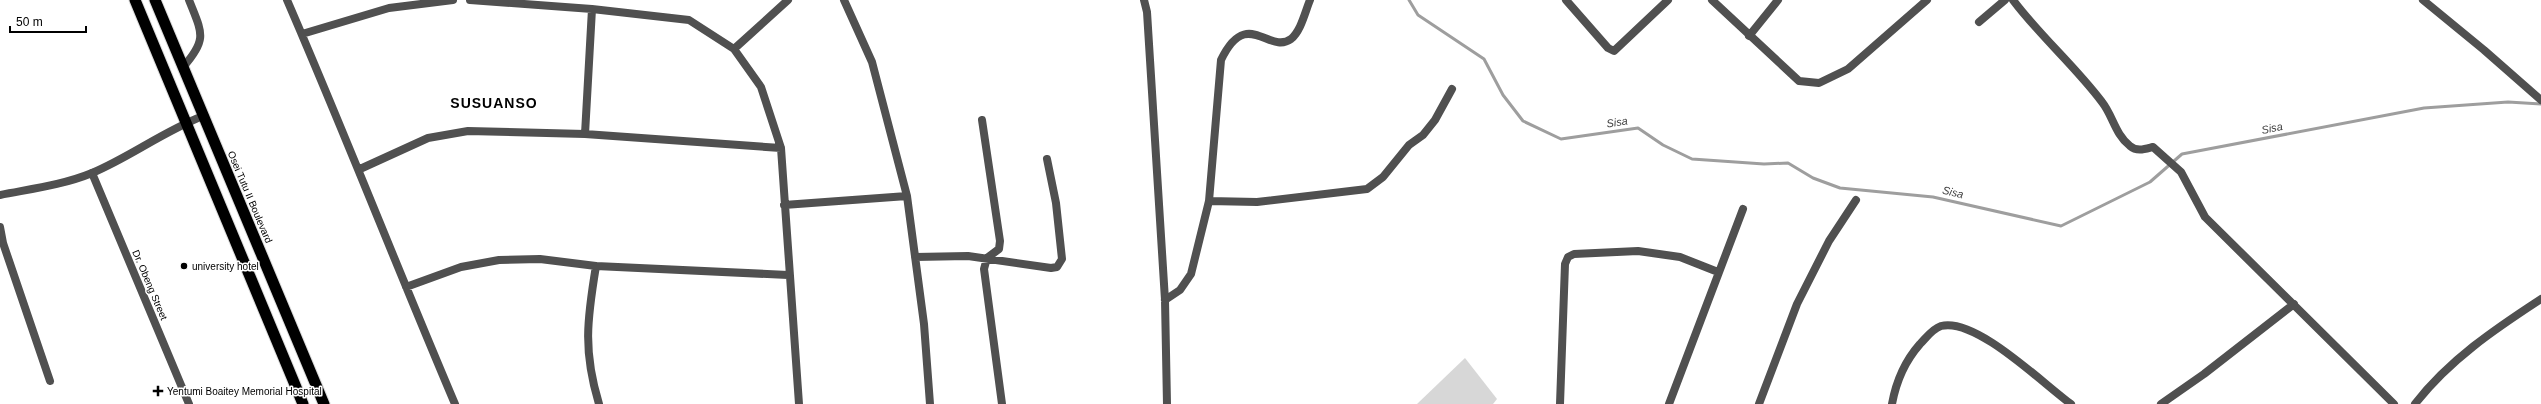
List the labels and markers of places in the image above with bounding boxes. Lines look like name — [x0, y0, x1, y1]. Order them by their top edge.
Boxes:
marker: university hotel — [179, 261, 189, 271]
place label: university hotel — [192, 261, 259, 272]
marker: Yentumi Boaitey Memorial Hospital — [152, 385, 164, 397]
place label: Yentumi Boaitey Memorial Hospital — [167, 386, 322, 397]

